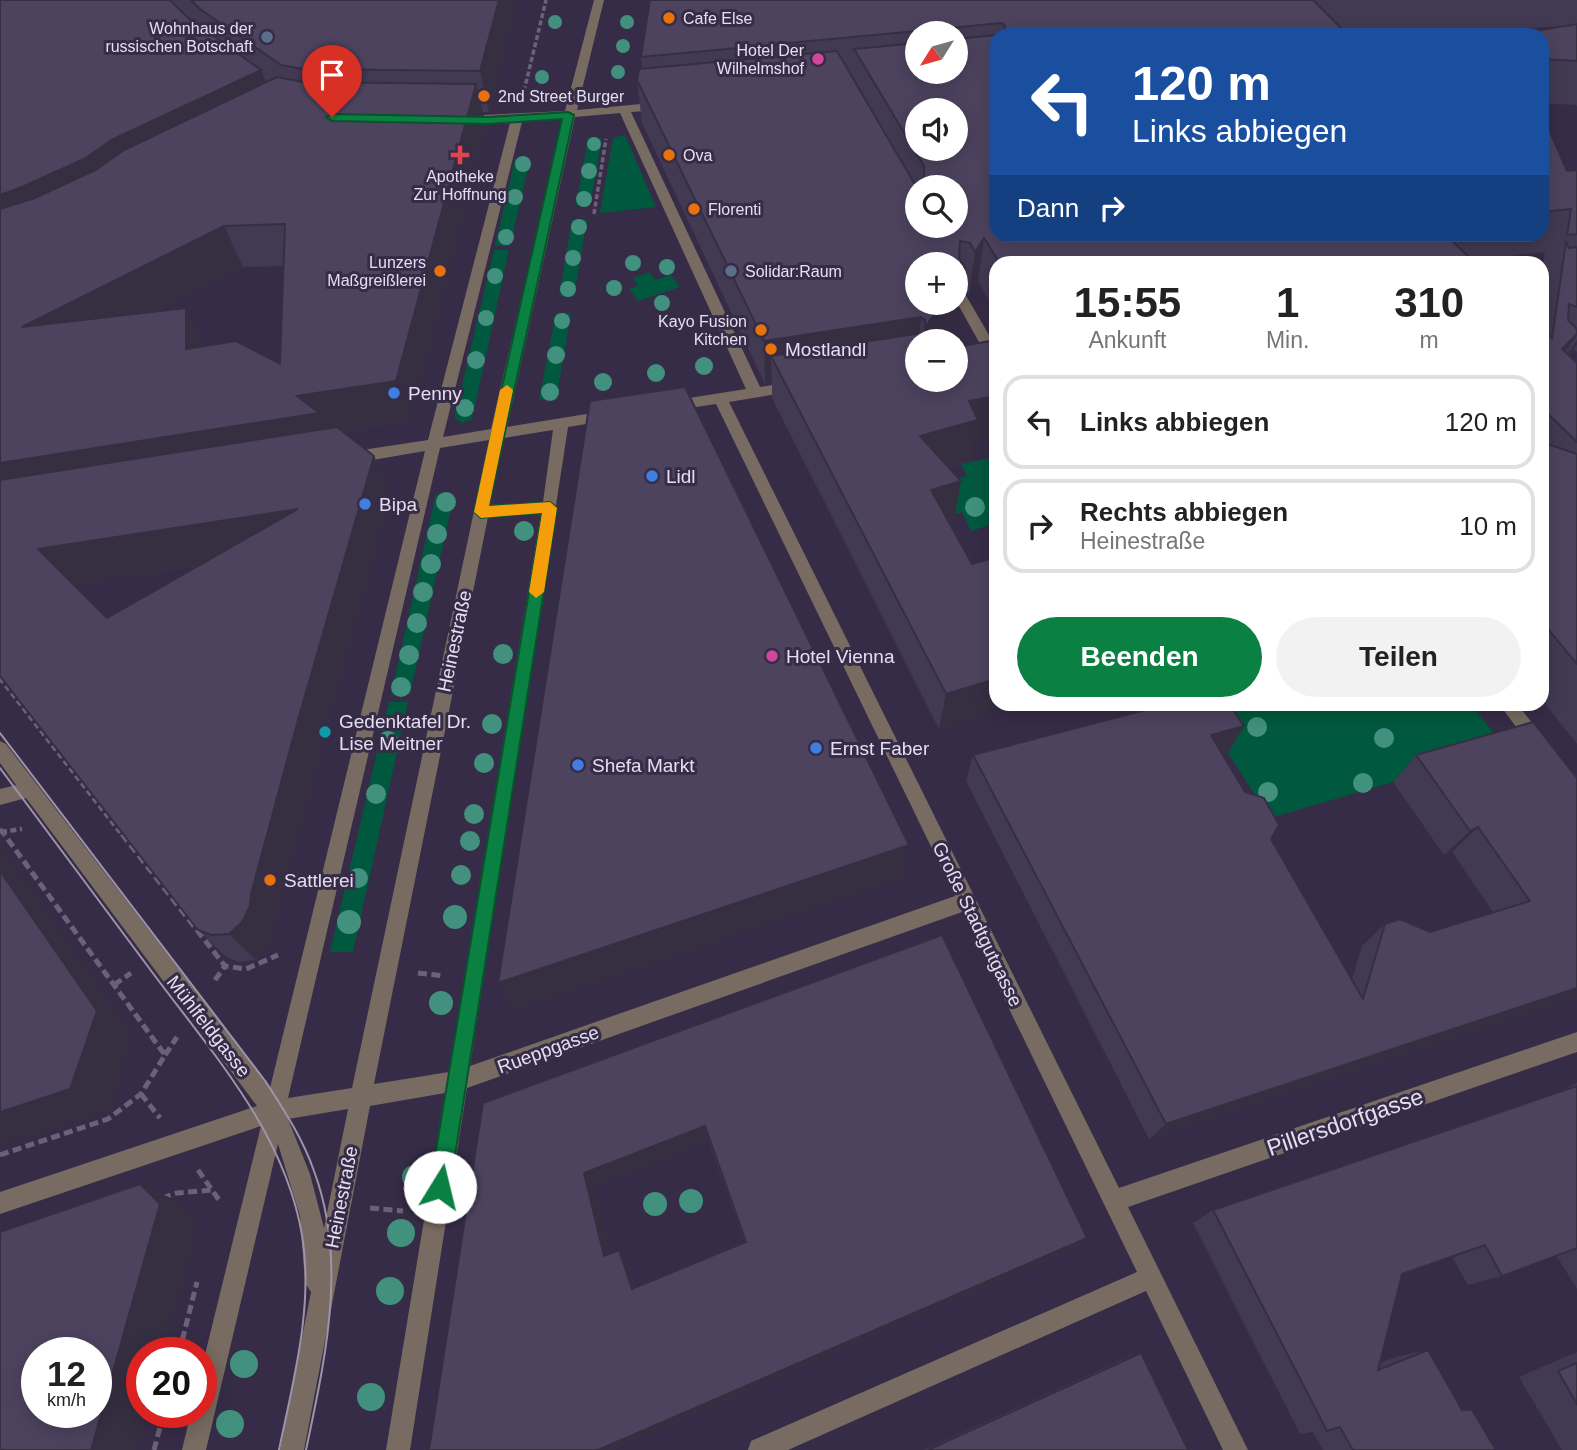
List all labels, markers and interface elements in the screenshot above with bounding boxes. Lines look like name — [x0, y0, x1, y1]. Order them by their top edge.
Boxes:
marker: Cafe Else — [661, 10, 677, 26]
place label: Cafe Else — [683, 10, 752, 27]
place label: Wohnhaus der russischen Botschaft — [105, 20, 254, 55]
north arrow — [905, 21, 968, 84]
map controls — [905, 21, 968, 392]
marker: Wohnhaus der russischen Botschaft — [259, 29, 275, 45]
place label: Hotel Der Wilhelmshof — [717, 42, 805, 77]
pin — [302, 45, 362, 117]
marker: Hotel Der Wilhelmshof — [810, 51, 826, 67]
icon: arrive — [313, 56, 351, 94]
icon: left — [1017, 56, 1108, 147]
text: 120 m — [1132, 56, 1271, 110]
marker: 2nd Street Burger — [476, 88, 492, 104]
place label: 2nd Street Burger — [498, 88, 625, 105]
button: sound — [905, 98, 968, 161]
text: Links abbiegen — [1132, 113, 1347, 149]
marker: Apotheke Zur Hoffnung — [452, 147, 468, 163]
marker: Ova — [661, 147, 677, 163]
place label: Ova — [683, 147, 712, 164]
place label: Apotheke Zur Hoffnung — [413, 168, 507, 203]
button: search — [905, 175, 968, 238]
icon: right — [1093, 189, 1131, 227]
text: Dann — [1017, 193, 1079, 223]
marker: Florenti — [686, 201, 702, 217]
place label: Florenti — [708, 201, 761, 218]
button: + — [905, 252, 968, 315]
place label: Lunzers Maßgreißlerei — [327, 254, 426, 289]
marker: Lunzers Maßgreißlerei — [432, 263, 448, 279]
marker: Solidar:Raum — [723, 263, 739, 279]
place label: Solidar:Raum — [745, 263, 842, 280]
text: 15:55 — [1074, 279, 1181, 326]
text: 1 — [1276, 279, 1299, 326]
text: 310 — [1394, 279, 1464, 326]
place label: Kayo Fusion Kitchen — [658, 313, 747, 348]
marker: Kayo Fusion Kitchen — [753, 322, 769, 338]
text: Ankunft — [1088, 327, 1166, 353]
text: Min. — [1266, 327, 1309, 353]
text: m — [1420, 327, 1439, 353]
button: − — [905, 329, 968, 392]
place label: Mostlandl — [785, 339, 866, 360]
marker: Mostlandl — [763, 341, 779, 357]
place label: Penny — [408, 383, 462, 404]
marker: Penny — [386, 385, 402, 401]
icon: left — [1021, 403, 1059, 441]
text: Links abbiegen — [1080, 407, 1269, 437]
text: 120 m — [1445, 407, 1517, 437]
place label: Lidl — [666, 466, 696, 487]
marker: Lidl — [644, 468, 660, 484]
place label: Bipa — [379, 494, 417, 515]
marker: Bipa — [357, 496, 373, 512]
text: Rechts abbiegen — [1080, 497, 1288, 527]
icon: right — [1021, 507, 1059, 545]
text: 10 m — [1459, 511, 1517, 541]
text: Heinestraße — [1080, 528, 1205, 554]
street label: Heinestraße — [433, 588, 476, 694]
button: Beenden — [1017, 617, 1262, 697]
button: Teilen — [1276, 617, 1521, 697]
place label: Hotel Vienna — [786, 646, 895, 667]
marker: Hotel Vienna — [764, 648, 780, 664]
place label: Gedenktafel Dr. Lise Meitner — [339, 711, 471, 754]
marker: Gedenktafel Dr. Lise Meitner — [317, 724, 333, 740]
place label: Ernst Faber — [830, 738, 930, 759]
marker: Ernst Faber — [808, 740, 824, 756]
place label: Shefa Markt — [592, 755, 695, 776]
marker: Shefa Markt — [570, 757, 586, 773]
street label: Große Stadtgutgasse — [929, 838, 1027, 1010]
place label: Sattlerei — [284, 870, 354, 891]
marker: Sattlerei — [262, 872, 278, 888]
street label: Mühlfeldgasse — [163, 972, 255, 1081]
street label: Rueppgasse — [494, 1021, 602, 1078]
street label: Pillersdorfgasse — [1263, 1083, 1427, 1161]
street label: Heinestraße — [321, 1144, 362, 1250]
position arrow — [403, 1150, 477, 1224]
speed limit sign: 20 — [126, 1337, 217, 1428]
text: 12 — [47, 1354, 86, 1393]
text: km/h — [47, 1390, 86, 1410]

